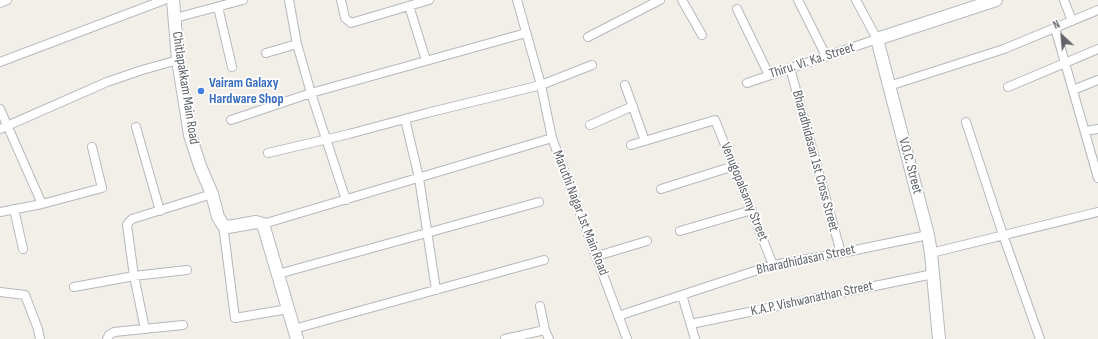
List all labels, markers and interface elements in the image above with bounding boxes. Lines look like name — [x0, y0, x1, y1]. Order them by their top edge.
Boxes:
north arrow — [1042, 16, 1082, 56]
text: N — [1051, 18, 1062, 32]
street label: Chitlapakkam Main Road — [168, 30, 202, 146]
street label: Thiru. Vi. Ka. Street — [767, 39, 857, 83]
place label: Vairam Galaxy Hardware Shop — [209, 75, 284, 108]
marker: Vairam Galaxy Hardware Shop — [196, 86, 206, 96]
street label: Bharadhidasan 1st Cross Street — [788, 89, 842, 233]
street label: V.O.C. Street — [894, 136, 926, 196]
street label: Venugopalsamy Street — [717, 140, 771, 244]
street label: Maruthi Nagar 1st Main Road — [548, 148, 612, 278]
street label: Bharadhidasan Street — [755, 241, 857, 279]
street label: K.A.P. Vishwanathan Street — [749, 278, 875, 320]

